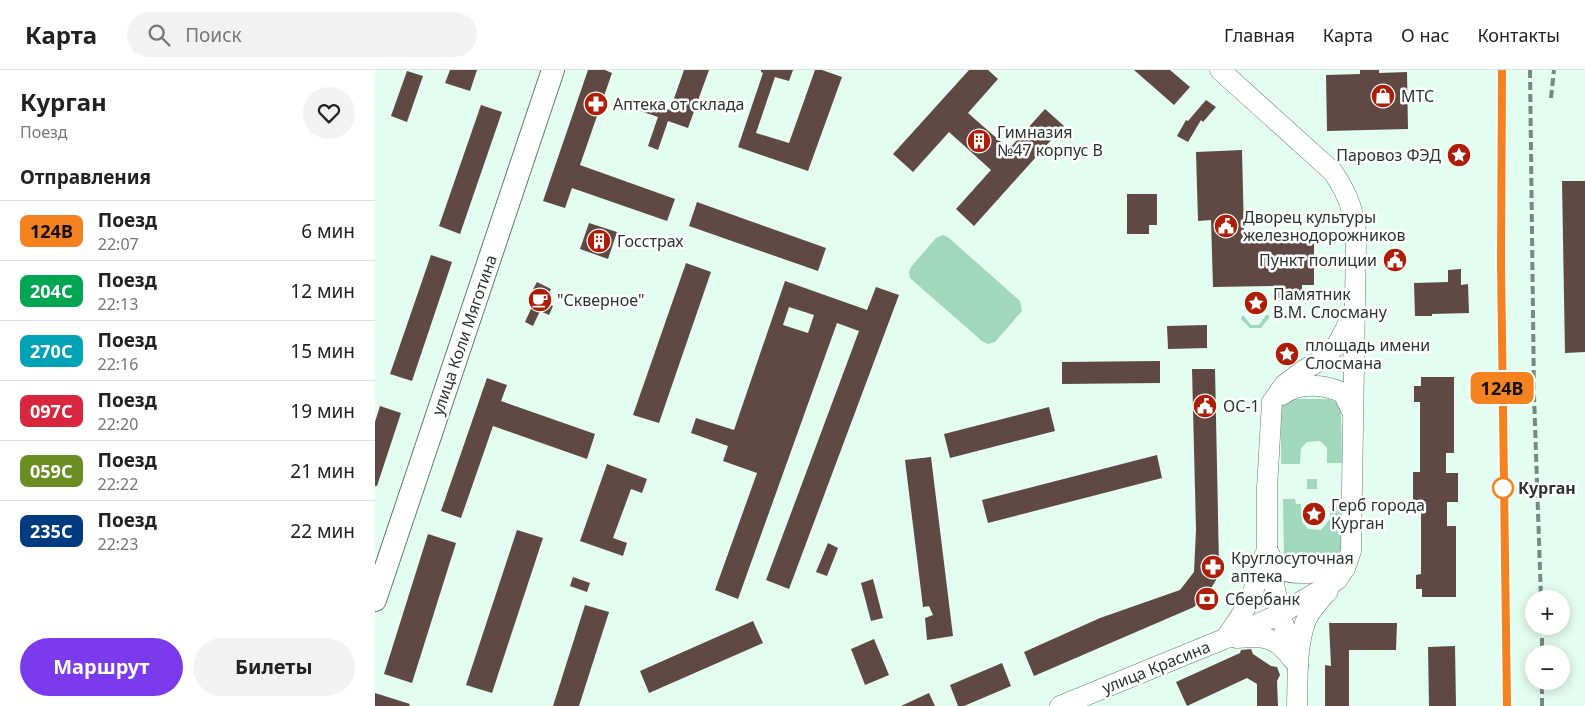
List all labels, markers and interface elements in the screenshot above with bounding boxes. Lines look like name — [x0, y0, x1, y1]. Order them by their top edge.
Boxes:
search box — [127, 12, 477, 57]
text: Карта — [25, 18, 97, 51]
icon: search — [145, 21, 173, 49]
text: Поиск — [185, 22, 242, 48]
text: Главная — [1224, 23, 1295, 47]
text: Карта — [1323, 23, 1373, 47]
text: О нас — [1401, 23, 1449, 47]
text: Контакты — [1477, 23, 1560, 47]
shop icon: МТС — [1370, 83, 1396, 109]
text: Курган — [20, 85, 107, 118]
place label: МТС — [1401, 85, 1434, 107]
button: heart — [303, 87, 355, 139]
pharmacy icon: Аптека от склада — [583, 91, 609, 117]
place label: Аптека от склада — [613, 93, 744, 115]
text: Поезд — [20, 121, 68, 143]
place label: Гимназия №47 корпус В — [997, 121, 1103, 161]
building icon: Гимназия №47 корпус В — [966, 128, 992, 154]
place icon: Паровоз ФЭД — [1446, 142, 1472, 168]
place label: Паровоз ФЭД — [1336, 144, 1441, 166]
text: Отправления — [20, 164, 151, 190]
place label: Дворец культуры железнодорожников — [1243, 206, 1406, 246]
text: Поезд — [98, 207, 157, 233]
public building icon: Дворец культуры железнодорожников — [1213, 213, 1239, 239]
text: 6 мин — [301, 218, 355, 244]
text: 124В — [30, 219, 73, 243]
building icon: Госстрах — [586, 228, 612, 254]
place label: Госстрах — [617, 230, 684, 252]
text: 22:07 — [98, 233, 139, 255]
public building icon: Пункт полиции — [1382, 247, 1408, 273]
place label: Пункт полиции — [1259, 249, 1377, 271]
street label: улица Коли Мяготина — [426, 252, 502, 418]
text: Поезд — [98, 267, 157, 293]
text: 12 мин — [290, 278, 355, 304]
text: 204С — [30, 279, 73, 303]
place label: Памятник В.М. Слосману — [1273, 283, 1388, 323]
cafe icon: "Скверное" — [527, 287, 553, 313]
place label: "Скверное" — [557, 289, 645, 311]
place icon: Памятник В.М. Слосману — [1243, 290, 1269, 316]
text: 22:13 — [98, 293, 138, 315]
text: Поезд — [98, 327, 157, 353]
place label: площадь имени Слосмана — [1305, 334, 1430, 374]
text: 15 мин — [290, 338, 355, 364]
text: 270С — [30, 339, 73, 363]
place icon: площадь имени Слосмана — [1274, 341, 1300, 367]
text: 22:16 — [98, 353, 138, 375]
line badge: 124В — [1467, 372, 1537, 404]
text: 124В — [1481, 376, 1523, 400]
text: Поезд — [98, 387, 157, 413]
public building icon: ОС-1 — [1192, 393, 1218, 419]
place label: ОС-1 — [1223, 395, 1260, 417]
text: 19 мин — [290, 398, 355, 424]
text: 097С — [30, 399, 73, 423]
text: 22:20 — [98, 413, 138, 435]
text: Поезд — [98, 447, 157, 473]
text: 21 мин — [290, 458, 355, 484]
text: 059С — [30, 459, 73, 483]
text: 22:22 — [98, 473, 138, 495]
marker: Курган — [1492, 477, 1514, 499]
place label: Курган — [1518, 477, 1576, 499]
place label: Герб города Курган — [1331, 494, 1425, 534]
place icon: Герб города Курган — [1301, 501, 1327, 527]
text: Поезд — [98, 507, 157, 533]
text: 22 мин — [290, 518, 355, 544]
text: 235С — [30, 519, 73, 543]
text: 22:23 — [98, 533, 138, 555]
place label: Круглосуточная аптека — [1231, 547, 1354, 587]
pharmacy icon: Круглосуточная аптека — [1200, 554, 1226, 580]
bank icon: Сбербанк — [1194, 586, 1220, 612]
place label: Сбербанк — [1225, 588, 1301, 610]
map controls — [1525, 590, 1570, 690]
button: + — [1525, 590, 1570, 635]
street label: улица Красина — [1099, 635, 1213, 699]
button: Маршрут — [20, 638, 183, 696]
button: Билеты — [193, 638, 355, 696]
button: − — [1525, 645, 1570, 690]

